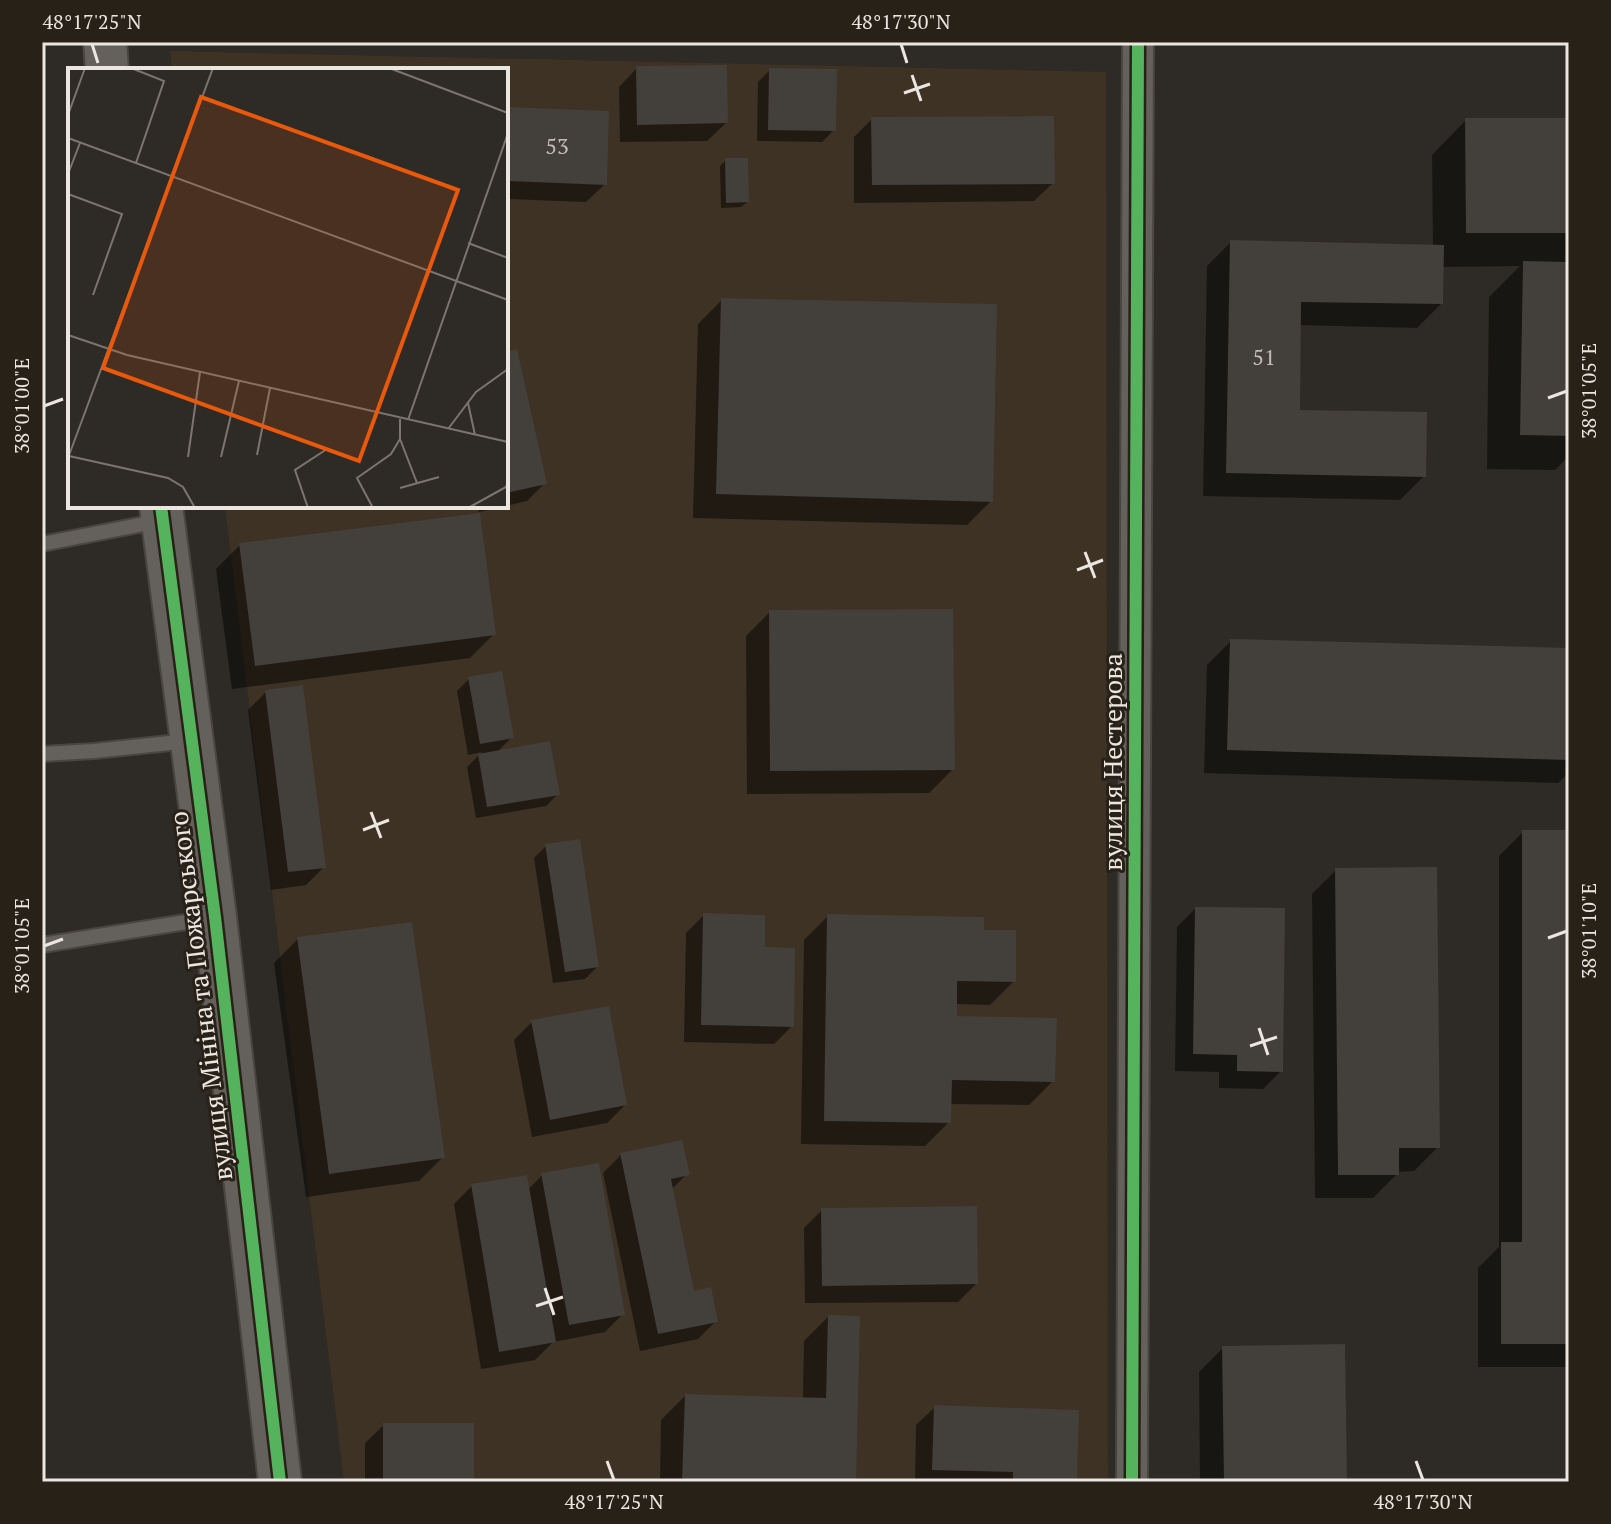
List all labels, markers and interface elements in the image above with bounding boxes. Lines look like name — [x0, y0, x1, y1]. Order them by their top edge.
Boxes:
text: 48°17'25"N — [42, 8, 142, 35]
text: 48°17'30"N — [851, 8, 951, 35]
inset map — [68, 68, 508, 508]
house number: 53 — [545, 131, 569, 160]
house number: 51 — [1252, 342, 1276, 371]
text: 38°01'05"E — [1575, 343, 1602, 439]
text: 38°01'00"E — [8, 358, 35, 454]
street label: вулиця Нестерова — [1095, 653, 1129, 871]
street label: вулиця Мініна та Пожарського — [160, 810, 240, 1183]
text: 38°01'10"E — [1575, 883, 1602, 979]
text: 38°01'05"E — [8, 898, 35, 994]
text: 48°17'25"N — [564, 1488, 664, 1515]
text: 48°17'30"N — [1373, 1488, 1473, 1515]

